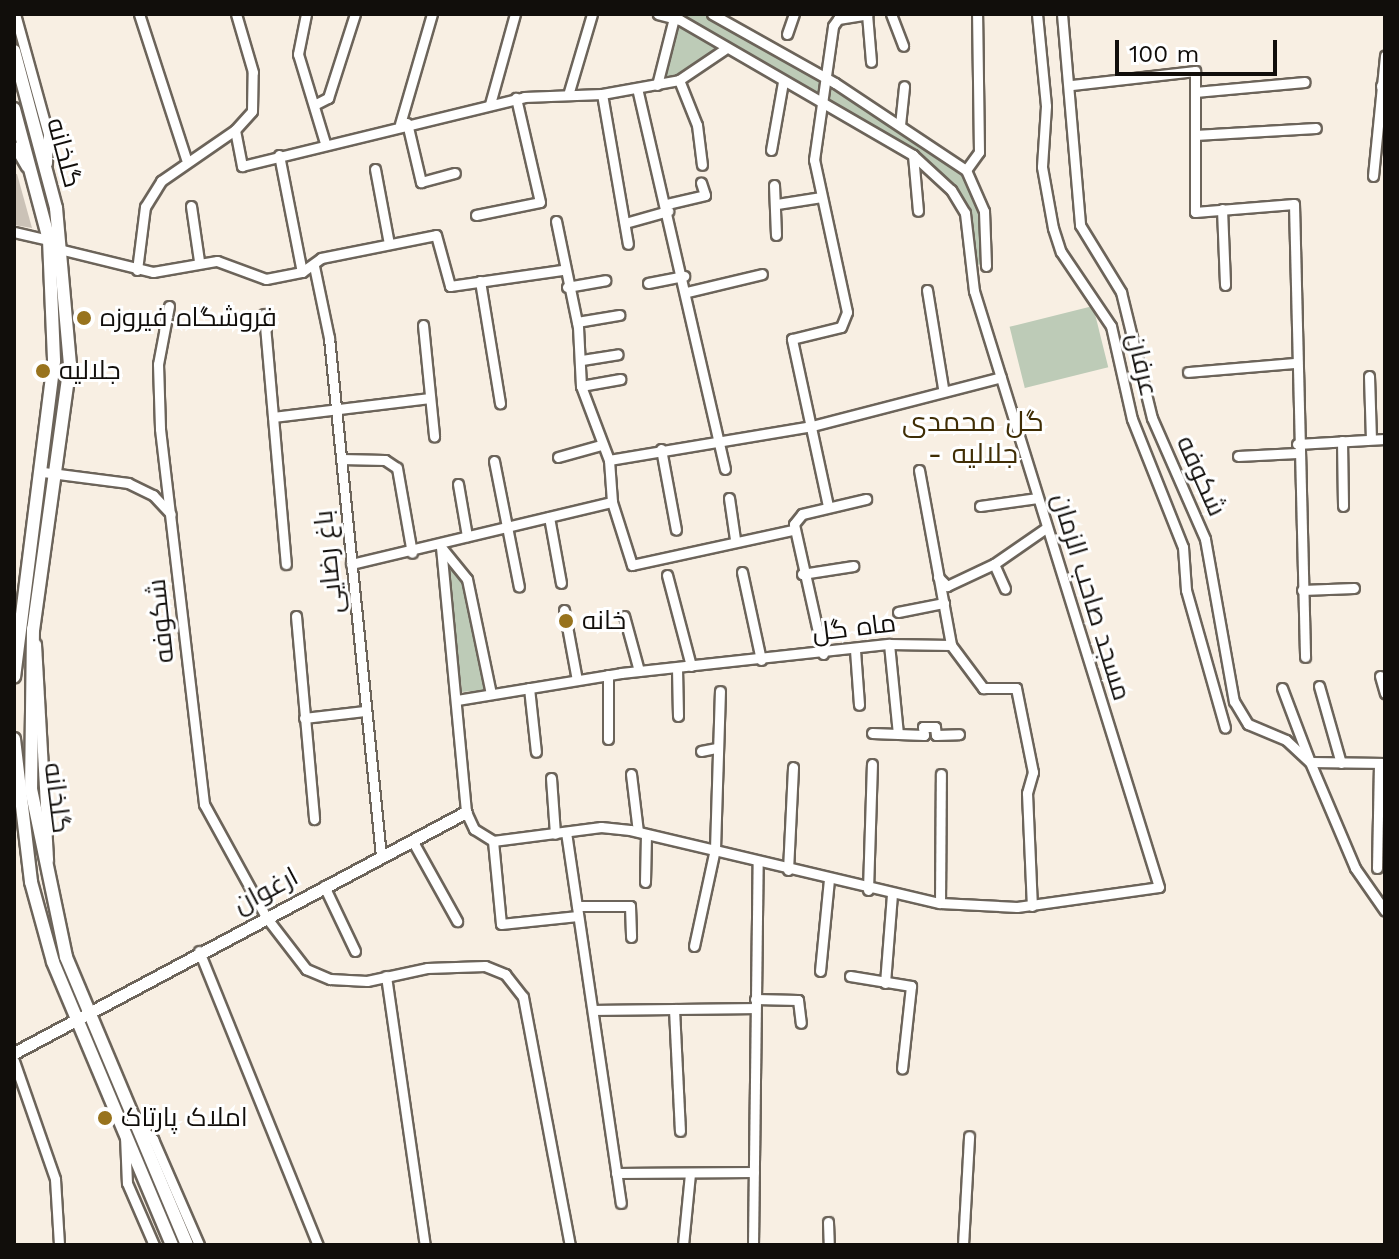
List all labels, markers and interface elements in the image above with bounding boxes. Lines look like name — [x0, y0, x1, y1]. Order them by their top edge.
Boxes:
scale bar — [1119, 24, 1281, 74]
text: 100 m — [1129, 40, 1199, 68]
street label: گلخانه — [40, 115, 88, 191]
place label: فروشگاه فیروزه — [100, 302, 277, 334]
marker: فروشگاه فیروزه — [75, 309, 93, 327]
street label: عرفان — [1120, 330, 1164, 400]
place label: جلالیه — [59, 355, 121, 387]
marker: جلالیه — [34, 362, 52, 380]
district label: گل محمدی - جلالیه — [902, 405, 1044, 471]
street label: شکوفه — [1170, 431, 1232, 521]
street label: مسجد صاحب الزمان — [1045, 490, 1137, 704]
street label: باغ رضایی — [308, 509, 350, 615]
street label: شکوفه — [141, 577, 181, 665]
place label: خانه — [582, 605, 626, 637]
street label: ماه گل — [810, 607, 898, 649]
marker: خانه — [557, 612, 575, 630]
street label: گلخانه — [37, 761, 77, 835]
street label: ارغوان — [228, 861, 304, 921]
place label: املاک پارتاک — [121, 1102, 248, 1134]
marker: املاک پارتاک — [96, 1109, 114, 1127]

